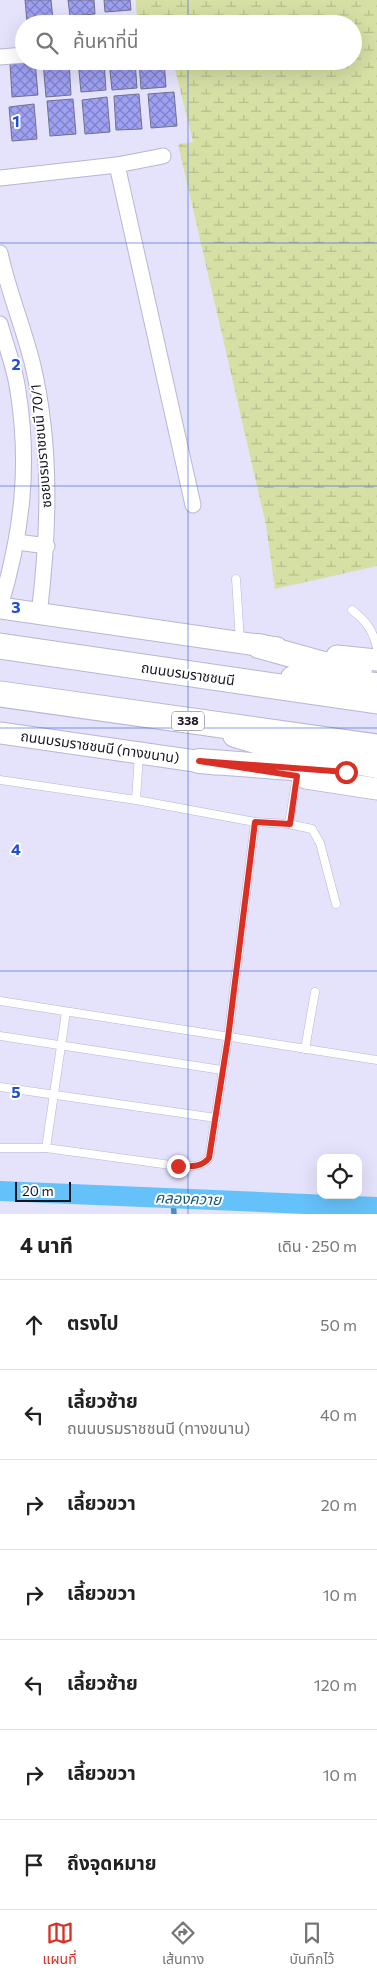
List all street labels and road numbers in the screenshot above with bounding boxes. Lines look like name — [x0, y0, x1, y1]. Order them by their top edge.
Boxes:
street label: ซอยบรมราชชนนี 70/1 — [27, 383, 54, 509]
street label: ถนนบรมราชชนนี — [140, 659, 236, 689]
road number: 338 — [172, 711, 204, 730]
street label: ถนนบรมราชชนนี (ทางขนาน) — [20, 727, 181, 766]

